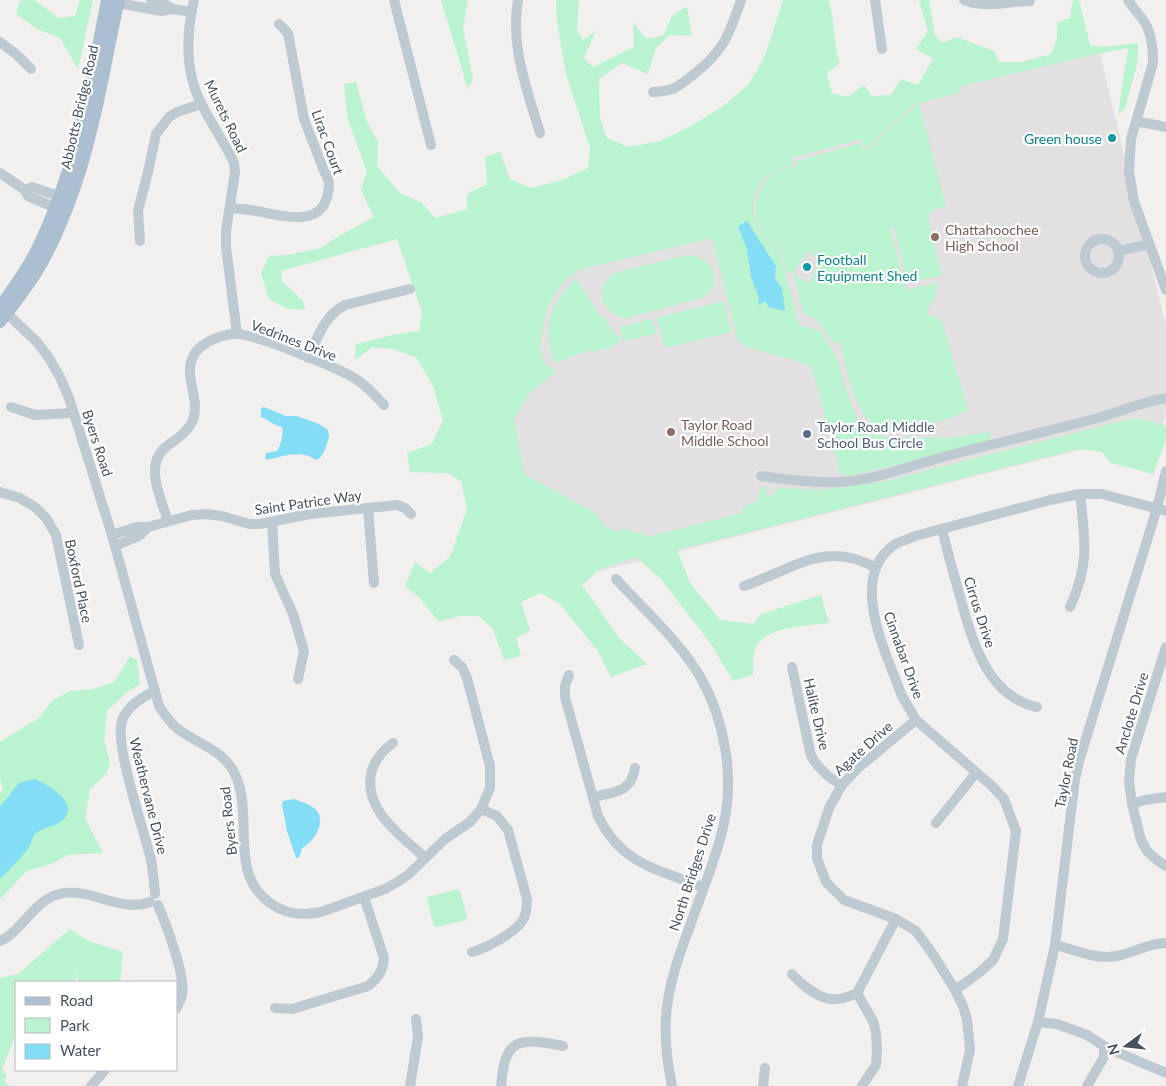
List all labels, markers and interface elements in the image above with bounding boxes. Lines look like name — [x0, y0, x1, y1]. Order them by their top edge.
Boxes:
street label: Abbotts Bridge Road — [56, 43, 102, 171]
street label: Murets Road — [201, 77, 251, 155]
street label: Lirac Court — [308, 107, 348, 177]
place label: Green house — [1024, 130, 1102, 147]
marker: Green house — [1106, 132, 1118, 144]
place label: Chattahoochee High School — [945, 221, 1039, 254]
marker: Chattahoochee High School — [929, 231, 941, 243]
place label: Football Equipment Shed — [817, 251, 917, 284]
marker: Football Equipment Shed — [801, 261, 813, 273]
street label: Vedrines Drive — [249, 316, 339, 364]
street label: Byers Road — [79, 408, 117, 478]
place label: Taylor Road Middle School — [681, 416, 768, 449]
place label: Taylor Road Middle School Bus Circle — [817, 418, 935, 451]
marker: Taylor Road Middle School — [665, 426, 677, 438]
marker: Taylor Road Middle School Bus Circle — [801, 428, 813, 440]
street label: Saint Patrice Way — [253, 486, 363, 518]
street label: Boxford Place — [62, 538, 96, 624]
street label: Cirrus Drive — [961, 574, 999, 650]
street label: Cinnabar Drive — [880, 609, 928, 701]
street label: Anclote Drive — [1111, 670, 1151, 756]
street label: Halite Drive — [800, 676, 834, 752]
street label: Agate Drive — [830, 717, 896, 779]
street label: Weathervane Drive — [126, 736, 172, 856]
street label: Taylor Road — [1051, 736, 1081, 810]
street label: Byers Road — [216, 786, 240, 856]
street label: North Bridges Drive — [665, 811, 719, 933]
legend — [15, 981, 178, 1071]
text: Road — [60, 991, 93, 1009]
text: Park — [60, 1016, 90, 1034]
north arrow — [1101, 1021, 1151, 1071]
text: Water — [60, 1041, 101, 1059]
text: N — [1103, 1042, 1123, 1057]

